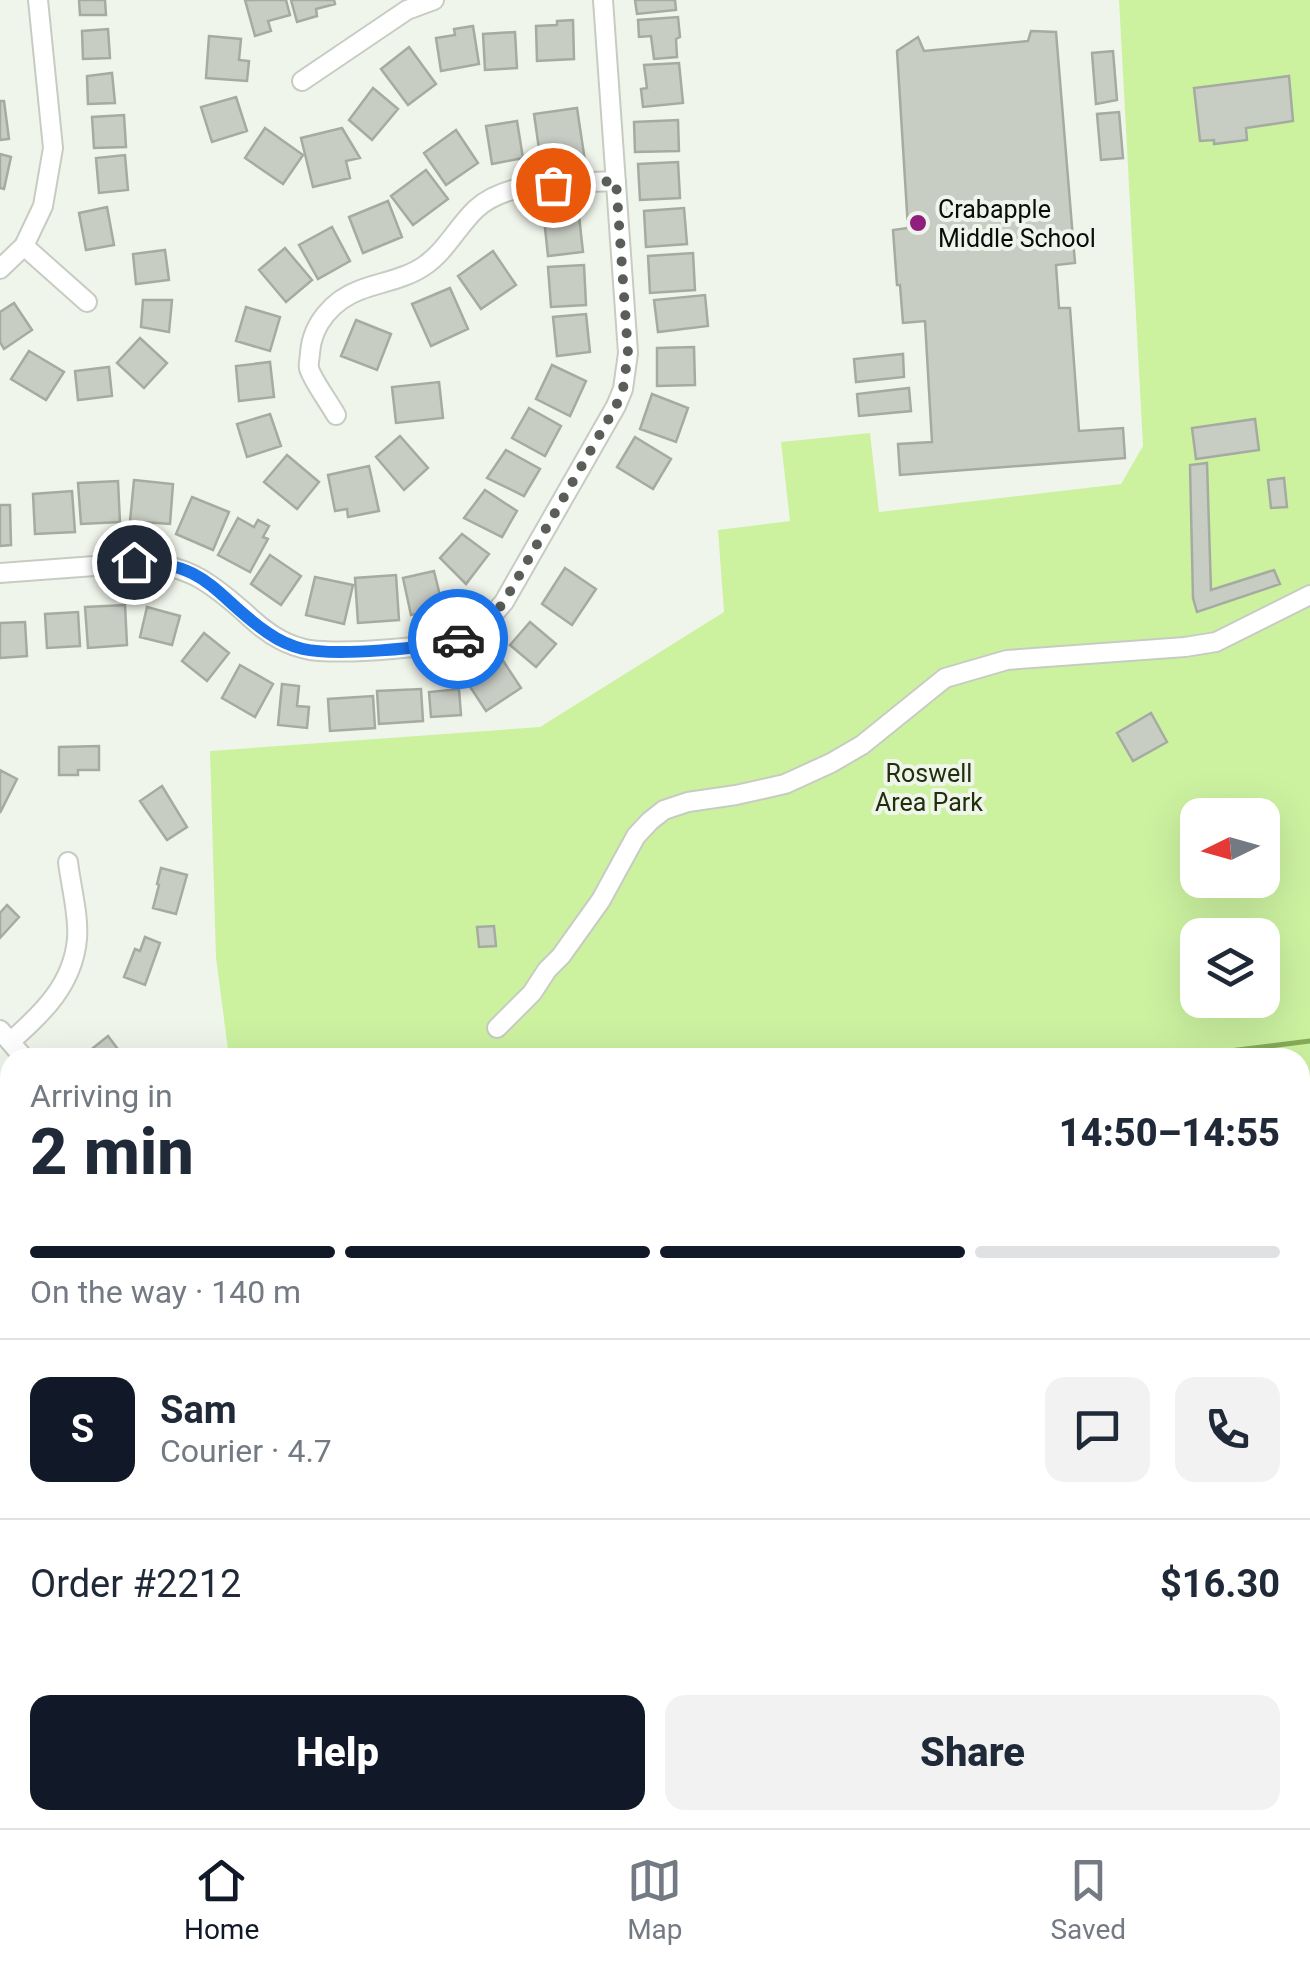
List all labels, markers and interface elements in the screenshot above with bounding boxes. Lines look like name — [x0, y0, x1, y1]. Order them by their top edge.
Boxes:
pin — [511, 143, 596, 228]
icon: bag — [526, 158, 581, 213]
place label: Crabapple Middle School — [938, 195, 1096, 253]
marker: Crabapple Middle School — [907, 212, 929, 234]
pin — [92, 520, 177, 605]
icon: home — [107, 535, 162, 590]
courier — [408, 589, 508, 689]
icon: car — [431, 612, 486, 667]
park label: Roswell Area Park — [875, 759, 983, 817]
north arrow — [1180, 798, 1280, 898]
map controls — [1180, 798, 1280, 1018]
button: layers — [1180, 918, 1280, 1018]
text: Arriving in — [30, 1077, 173, 1115]
text: 14:50–14:55 — [1059, 1111, 1280, 1155]
text: 2 min — [30, 1114, 194, 1190]
text: On the way · 140 m — [30, 1273, 301, 1311]
button: chat — [1045, 1377, 1150, 1482]
button: phone — [1175, 1377, 1280, 1482]
text: Sam — [160, 1388, 237, 1432]
text: S — [71, 1407, 94, 1451]
text: Courier · 4.7 — [160, 1432, 332, 1470]
text: Order #2212 — [30, 1562, 241, 1606]
text: $16.30 — [1160, 1562, 1280, 1606]
button: Help — [30, 1695, 645, 1810]
button: Share — [665, 1695, 1280, 1810]
tab: Home — [184, 1853, 259, 1946]
tab: Map — [627, 1853, 683, 1946]
tab: Saved — [1050, 1853, 1126, 1946]

